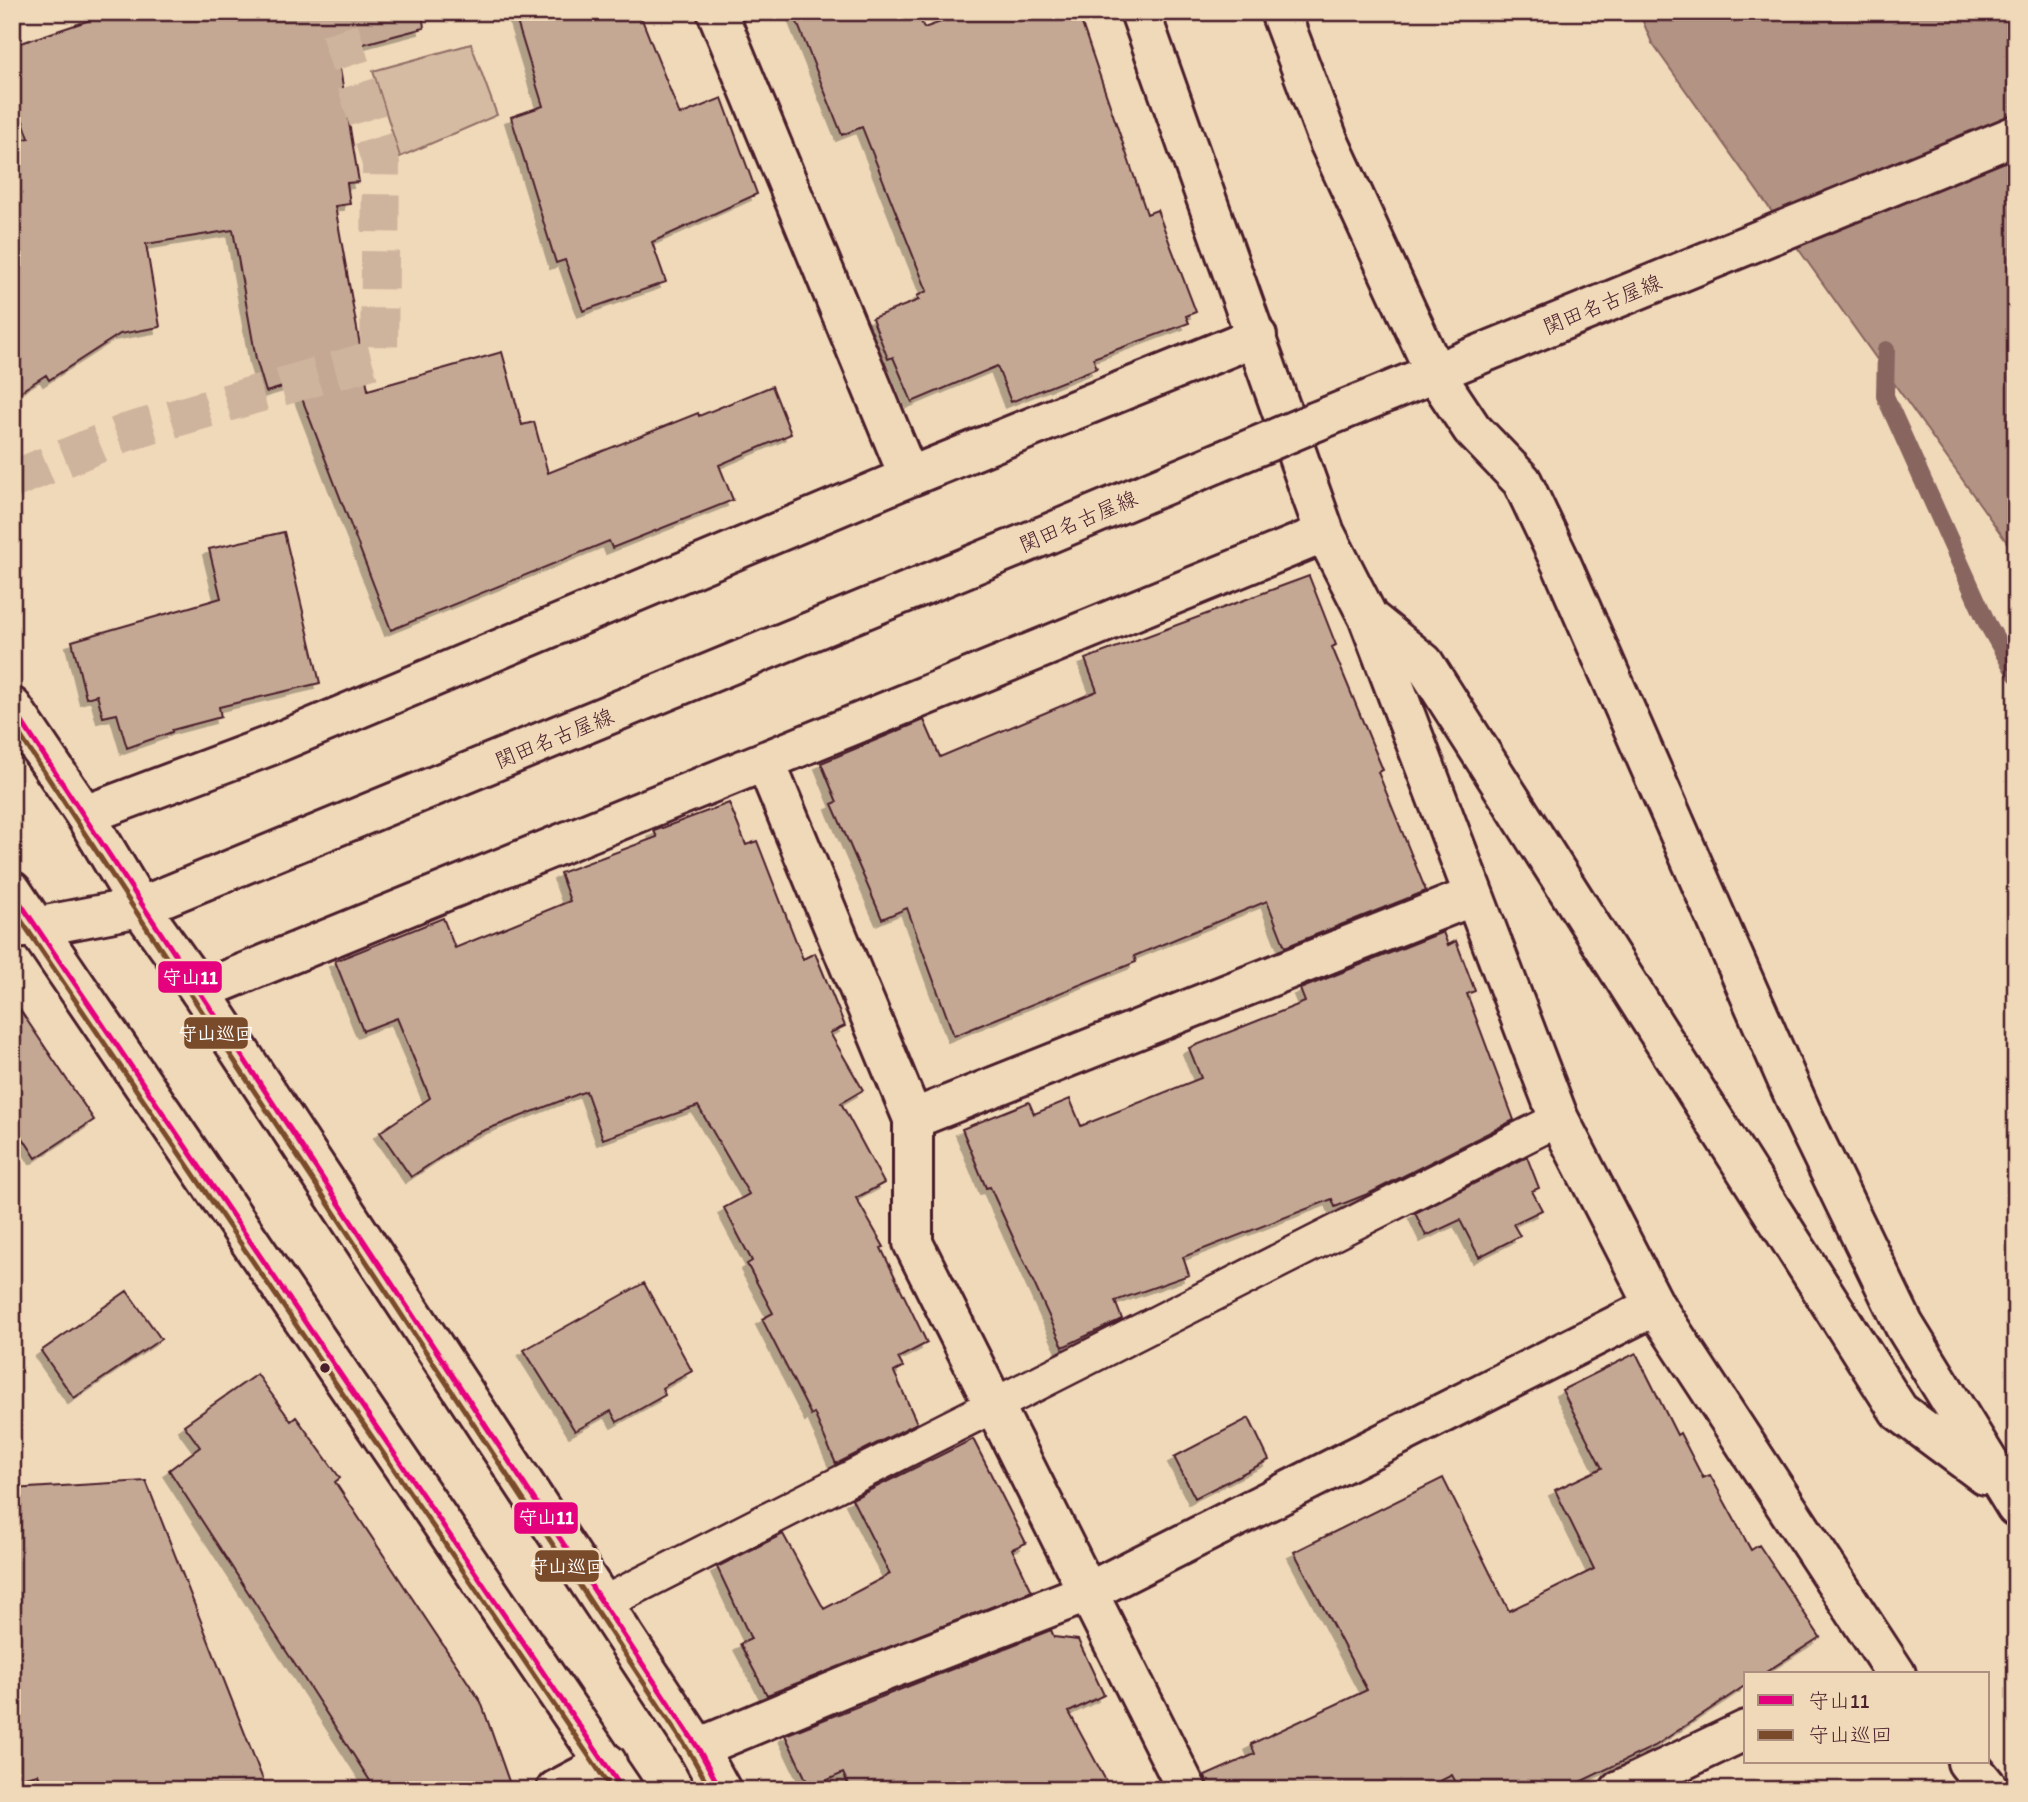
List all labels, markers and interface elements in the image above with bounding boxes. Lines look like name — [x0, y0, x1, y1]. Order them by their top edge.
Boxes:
street label: 関田名古屋線 — [1539, 269, 1665, 339]
street label: 関田名古屋線 — [1015, 485, 1141, 557]
street label: 関田名古屋線 — [491, 703, 617, 773]
line badge: 守山11 — [157, 960, 223, 994]
text: 守山11 — [162, 966, 218, 989]
line badge: 守山巡回 — [183, 1016, 249, 1050]
text: 守山巡回 — [178, 1022, 254, 1045]
unlabelled marker — [318, 1361, 332, 1375]
line badge: 守山11 — [513, 1501, 579, 1535]
text: 守山11 — [518, 1506, 574, 1529]
line badge: 守山巡回 — [534, 1549, 600, 1583]
text: 守山巡回 — [529, 1555, 605, 1578]
legend — [1744, 1672, 1990, 1764]
text: 守山11 — [1808, 1688, 1870, 1713]
text: 守山巡回 — [1808, 1722, 1892, 1747]

